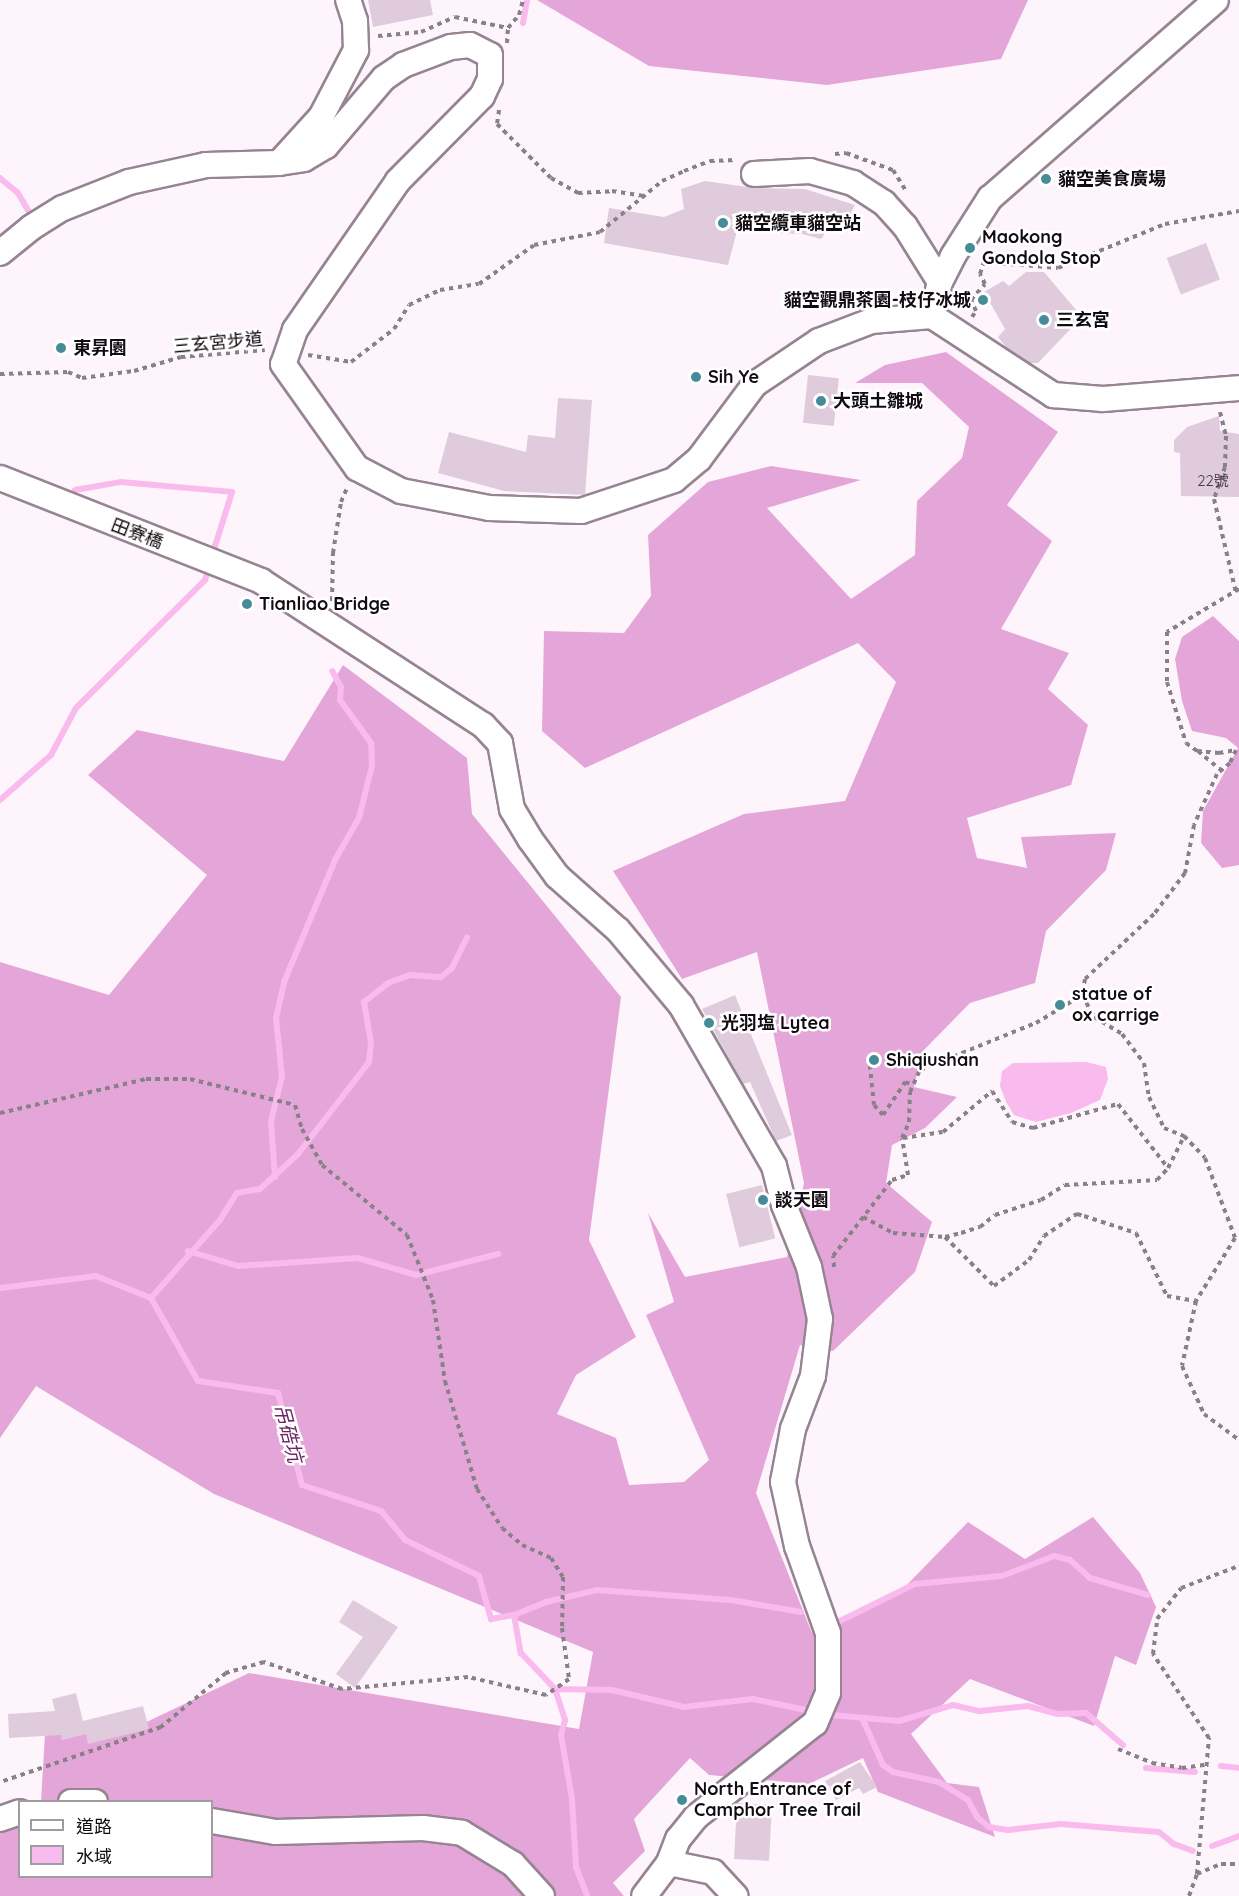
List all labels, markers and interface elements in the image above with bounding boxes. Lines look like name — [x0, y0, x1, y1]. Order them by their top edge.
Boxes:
place label: 貓空美食廣場 — [1058, 168, 1166, 190]
marker: 貓空美食廣場 — [1039, 172, 1053, 186]
place label: 貓空纜車貓空站 — [735, 212, 861, 234]
marker: 貓空纜車貓空站 — [716, 216, 730, 230]
place label: Maokong Gondola Stop — [982, 227, 1101, 270]
marker: Maokong Gondola Stop — [963, 241, 977, 255]
place label: 貓空觀鼎茶園-枝仔冰城 — [784, 289, 971, 311]
marker: 貓空觀鼎茶園-枝仔冰城 — [976, 293, 990, 307]
place label: 三玄宮 — [1056, 309, 1110, 331]
marker: 三玄宮 — [1037, 313, 1051, 327]
street label: 三玄宮步道 — [172, 328, 264, 358]
place label: 東昇園 — [73, 337, 127, 359]
marker: 東昇園 — [54, 341, 68, 355]
place label: Sih Ye — [708, 366, 759, 388]
marker: Sih Ye — [689, 370, 703, 384]
place label: 大頭土雛城 — [833, 390, 923, 412]
marker: 大頭土雛城 — [814, 394, 828, 408]
house number: 22號 — [1197, 472, 1229, 490]
street label: 田寮橋 — [108, 514, 166, 554]
place label: Tianliao Bridge — [259, 593, 390, 615]
marker: Tianliao Bridge — [240, 597, 254, 611]
place label: statue of ox carrige — [1072, 984, 1159, 1026]
marker: statue of ox carrige — [1053, 998, 1067, 1012]
place label: 光羽塩 Lytea — [721, 1012, 830, 1034]
marker: 光羽塩 Lytea — [702, 1016, 716, 1030]
place label: Shiqiushan — [886, 1049, 979, 1071]
marker: Shiqiushan — [867, 1053, 881, 1067]
place label: 談天園 — [775, 1189, 829, 1211]
marker: 談天園 — [756, 1193, 770, 1207]
water label: 吊硞坑 — [270, 1401, 308, 1465]
place label: North Entrance of Camphor Tree Trail — [694, 1779, 861, 1822]
marker: North Entrance of Camphor Tree Trail — [675, 1793, 689, 1807]
legend — [18, 1800, 213, 1878]
text: 道路 — [76, 1815, 112, 1838]
text: 水域 — [76, 1845, 112, 1868]

